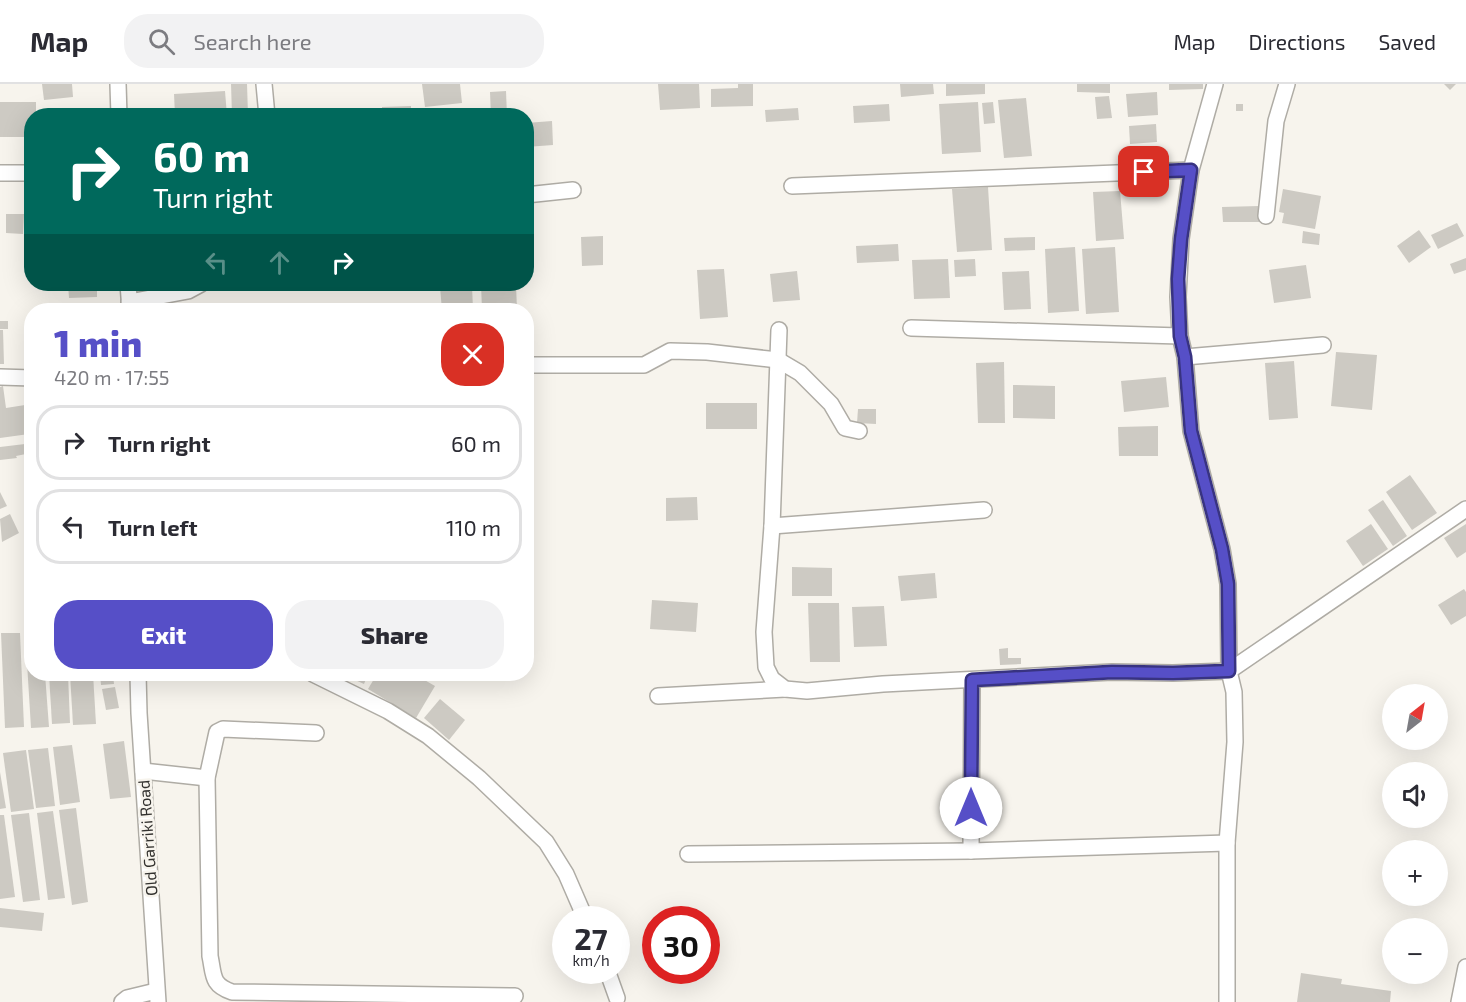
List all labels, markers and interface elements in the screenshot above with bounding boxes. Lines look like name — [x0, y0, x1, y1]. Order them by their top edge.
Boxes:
search box — [124, 14, 544, 68]
text: Map — [30, 24, 88, 58]
icon: search — [145, 25, 178, 58]
text: Search here — [193, 28, 312, 54]
text: Map — [1173, 29, 1216, 54]
text: Directions — [1249, 29, 1345, 54]
text: Saved — [1378, 29, 1436, 54]
text: 60 m — [153, 130, 250, 180]
icon: right — [54, 132, 132, 210]
pin — [1118, 146, 1169, 197]
icon: arrive — [1127, 155, 1160, 188]
text: Turn right — [153, 181, 273, 213]
icon: left — [200, 246, 233, 279]
icon: ahead — [263, 246, 296, 279]
icon: right — [326, 246, 359, 279]
text: 1 min — [54, 321, 142, 364]
button: close — [441, 323, 504, 386]
text: 420 m · 17:55 — [54, 365, 170, 389]
icon: right — [57, 426, 90, 459]
text: Turn right — [108, 430, 210, 456]
text: 60 m — [451, 430, 501, 456]
icon: left — [57, 510, 90, 543]
text: Turn left — [108, 514, 197, 540]
text: 110 m — [446, 514, 501, 540]
button: Exit — [54, 600, 273, 669]
button: Share — [285, 600, 504, 669]
north arrow — [1382, 684, 1448, 750]
map controls — [1382, 684, 1448, 984]
button: sound — [1382, 762, 1448, 828]
position arrow — [939, 776, 1003, 840]
street label: Old Garriki Road — [133, 779, 161, 897]
button: + — [1382, 840, 1448, 906]
speed limit sign: 30 — [642, 906, 720, 984]
button: − — [1382, 918, 1448, 984]
text: 27 — [574, 920, 608, 956]
text: km/h — [572, 951, 610, 969]

